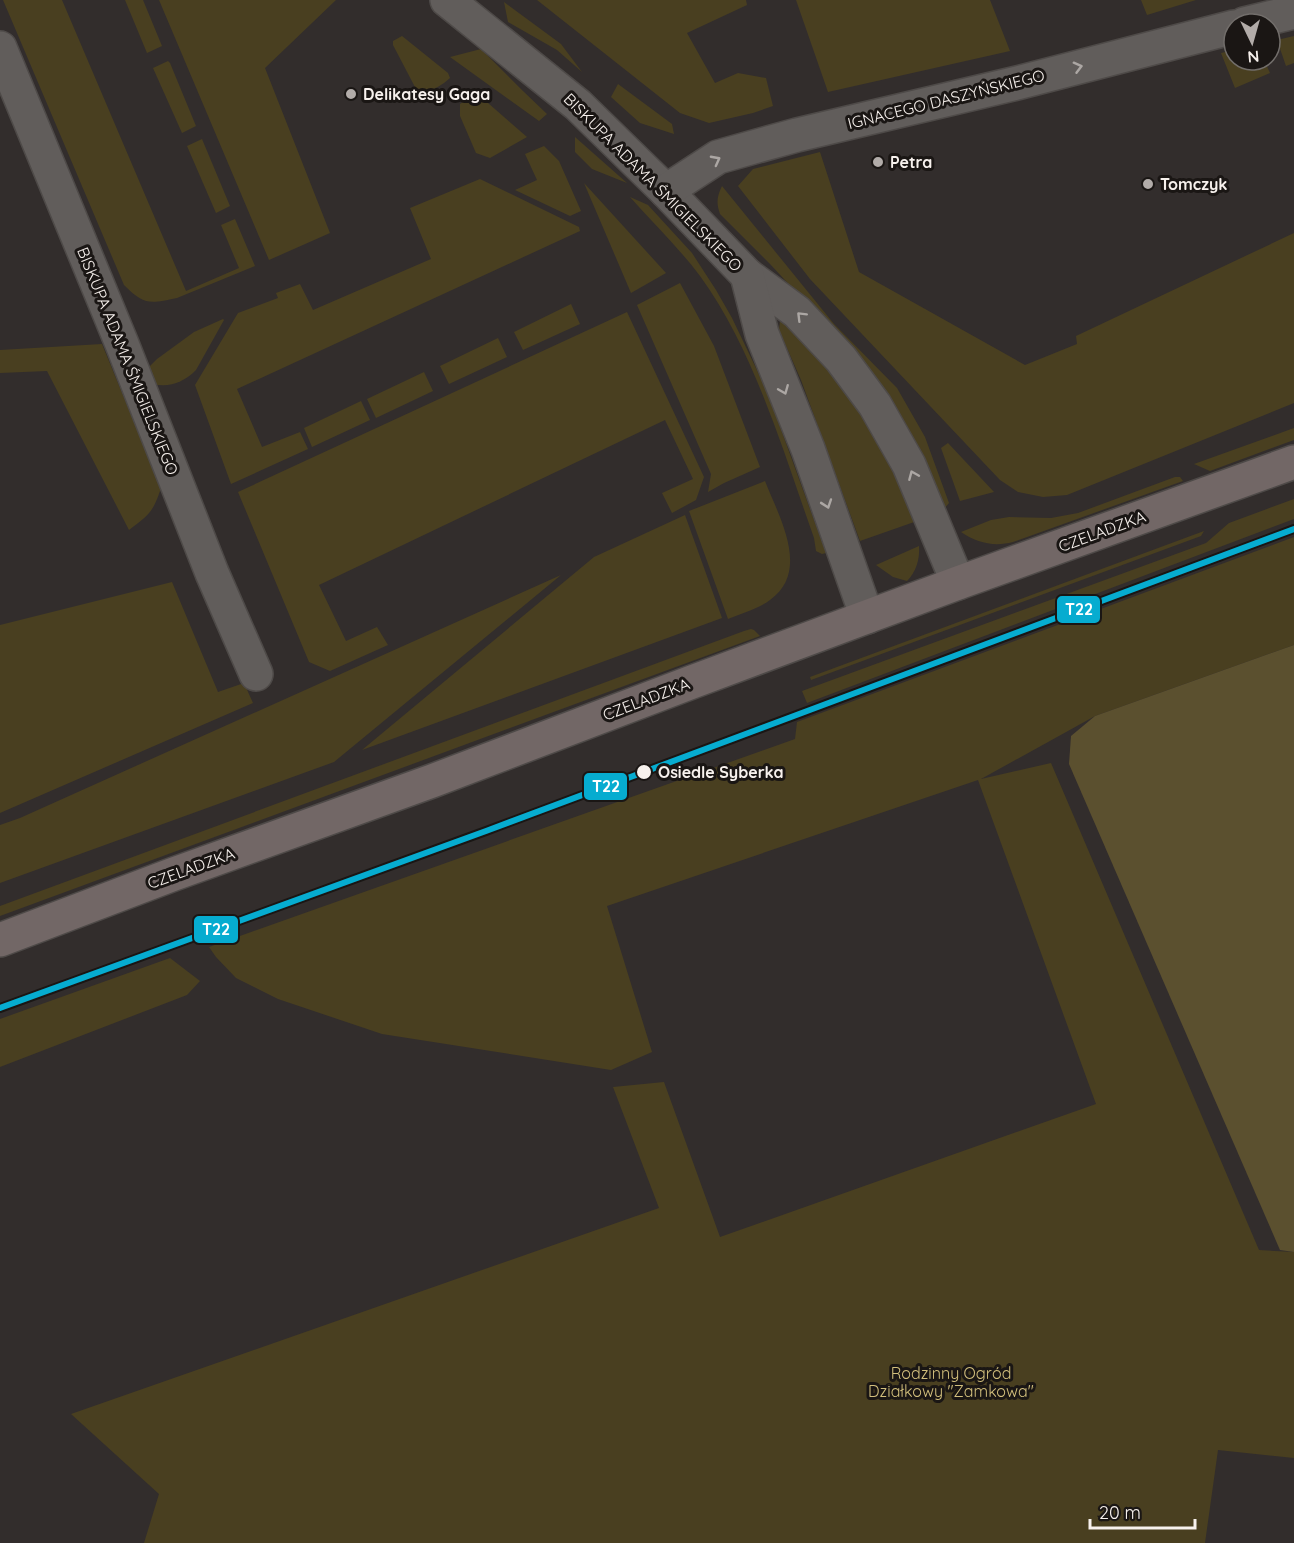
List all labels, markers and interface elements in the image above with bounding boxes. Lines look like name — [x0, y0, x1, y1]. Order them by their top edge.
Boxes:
north arrow — [1222, 12, 1282, 72]
text: N — [1247, 46, 1260, 67]
one-way arrow — [1073, 61, 1083, 74]
street label: IGNACEGO DASZYŃSKIEGO — [845, 65, 1047, 133]
place label: Delikatesy Gaga — [363, 84, 490, 104]
marker: Delikatesy Gaga — [344, 87, 358, 101]
street label: BISKUPA ADAMA ŚMIGIELSKIEGO — [560, 89, 746, 275]
place label: Petra — [890, 152, 932, 172]
marker: Petra — [871, 155, 885, 169]
one-way arrow — [709, 156, 720, 167]
place label: Tomczyk — [1160, 174, 1227, 194]
marker: Tomczyk — [1141, 177, 1155, 191]
street label: BISKUPA ADAMA ŚMIGIELSKIEGO — [73, 244, 183, 478]
one-way arrow — [797, 313, 808, 324]
one-way arrow — [777, 385, 790, 395]
one-way arrow — [908, 470, 920, 481]
one-way arrow — [820, 498, 833, 509]
street label: CZELADZKA — [1056, 506, 1148, 556]
line badge: T22 — [1056, 595, 1101, 624]
text: T22 — [1065, 599, 1093, 619]
street label: CZELADZKA — [600, 673, 692, 725]
place label: Osiedle Syberka — [658, 762, 784, 782]
marker: Osiedle Syberka — [635, 763, 653, 781]
line badge: T22 — [583, 772, 628, 801]
text: T22 — [592, 776, 620, 796]
street label: CZELADZKA — [145, 843, 237, 893]
line badge: T22 — [193, 915, 239, 944]
text: T22 — [202, 919, 230, 939]
park label: Rodzinny Ogród Działkowy "Zamkowa" — [868, 1363, 1034, 1401]
scale bar — [1090, 1492, 1195, 1530]
text: 20 m — [1099, 1501, 1141, 1524]

